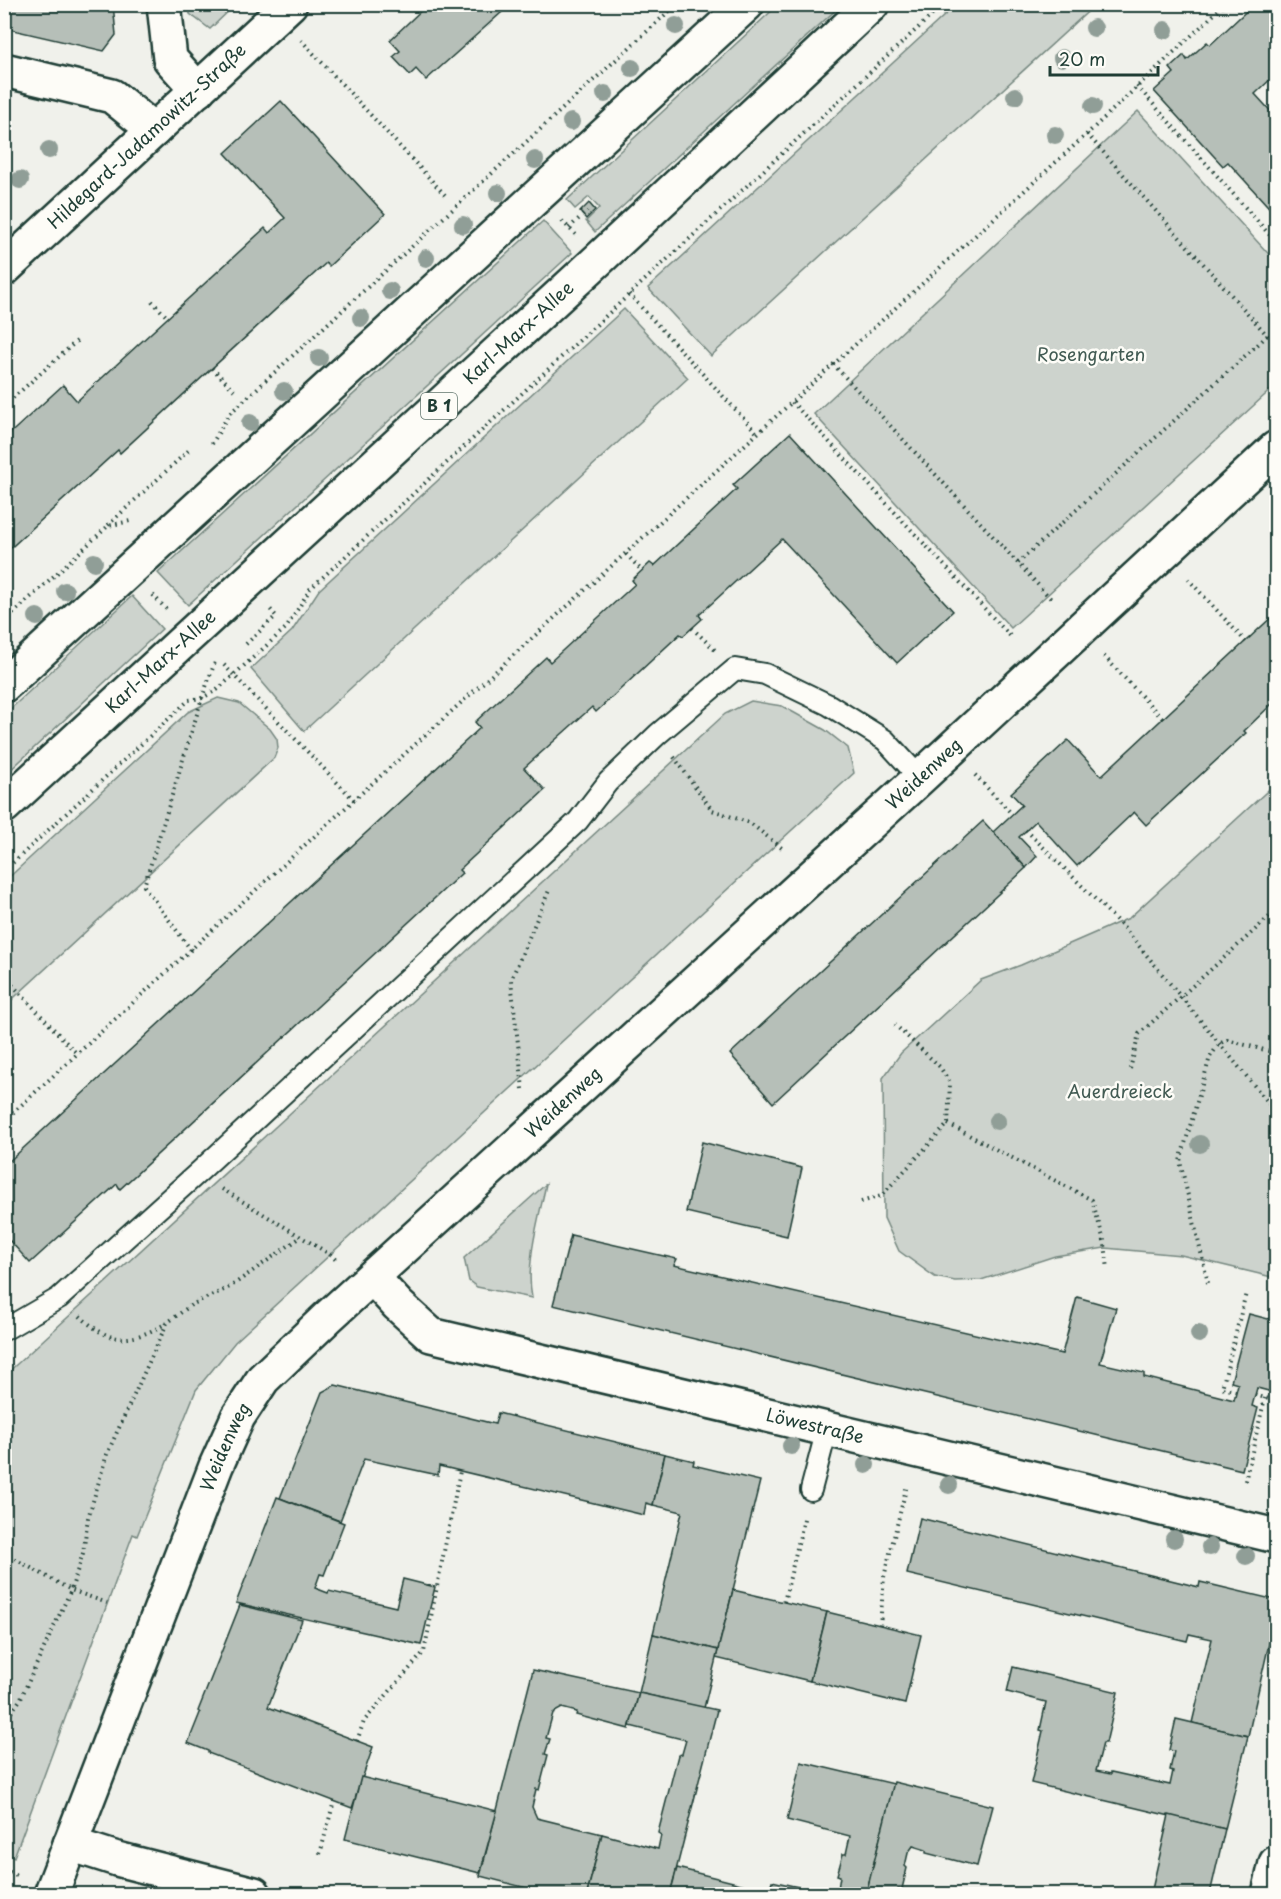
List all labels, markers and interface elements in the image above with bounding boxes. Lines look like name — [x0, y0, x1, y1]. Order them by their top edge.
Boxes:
street label: Hildegard-Jadamowitz-Straße — [41, 36, 251, 234]
scale bar — [1050, 39, 1158, 77]
text: 20 m — [1059, 45, 1105, 72]
street label: Karl-Marx-Allee — [456, 274, 579, 390]
park label: Rosengarten — [1037, 340, 1145, 367]
road number: B 1 — [421, 393, 457, 419]
street label: Karl-Marx-Allee — [98, 603, 221, 719]
street label: Weidenweg — [879, 731, 967, 815]
street label: Weidenweg — [518, 1060, 607, 1144]
park label: Auerdreieck — [1067, 1077, 1173, 1104]
street label: Weidenweg — [192, 1396, 256, 1495]
street label: Löwestraße — [764, 1400, 867, 1450]

